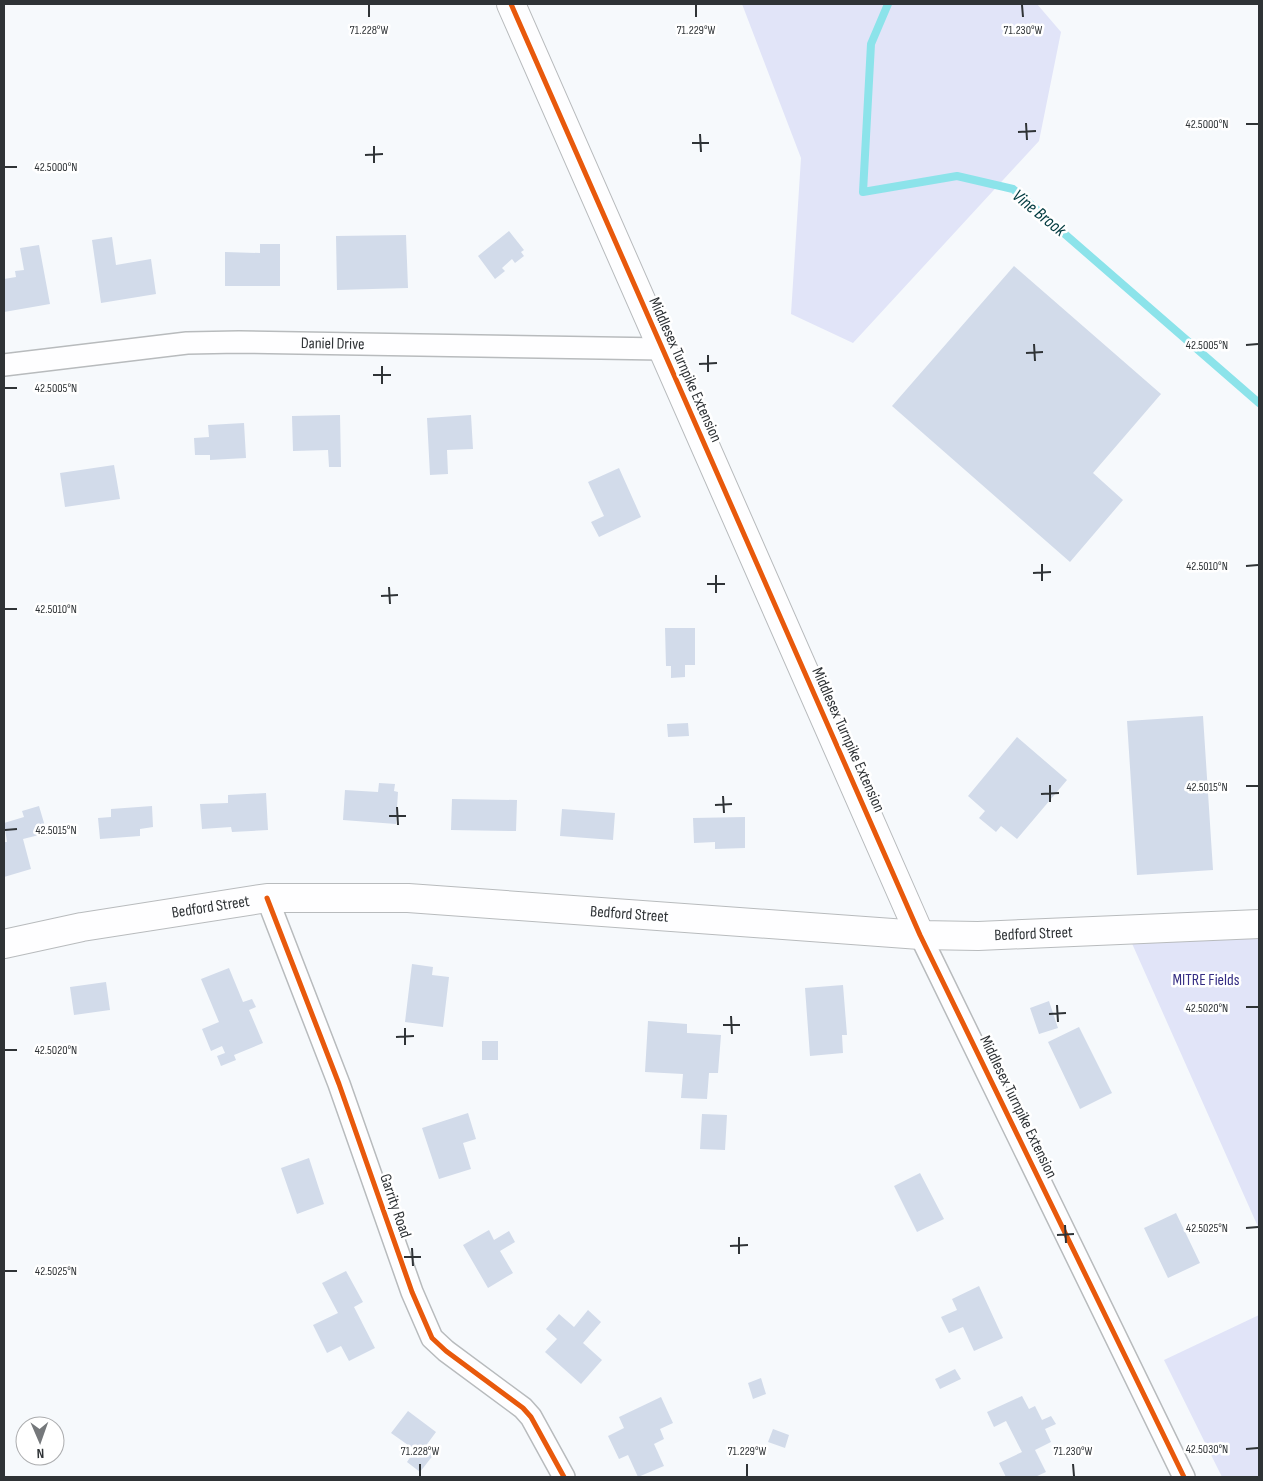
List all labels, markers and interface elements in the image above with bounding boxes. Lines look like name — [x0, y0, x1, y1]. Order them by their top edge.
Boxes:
text: 71.228°W — [350, 23, 388, 38]
text: 71.229°W — [677, 23, 716, 38]
text: 71.230°W — [1004, 23, 1043, 38]
text: 42.5000°N — [1186, 117, 1228, 132]
text: 42.5000°N — [35, 160, 77, 175]
water label: Vine Brook — [1008, 185, 1071, 242]
street label: Middlesex Turnpike Extension — [644, 295, 726, 445]
street label: Daniel Drive — [301, 334, 365, 354]
text: 42.5005°N — [1186, 338, 1228, 353]
text: 42.5005°N — [35, 381, 77, 396]
text: 42.5010°N — [1186, 559, 1228, 574]
text: 42.5010°N — [35, 602, 77, 617]
street label: Middlesex Turnpike Extension — [807, 665, 889, 815]
text: 42.5015°N — [1186, 780, 1228, 795]
text: 42.5015°N — [35, 823, 77, 838]
street label: Bedford Street — [170, 891, 251, 922]
street label: Bedford Street — [589, 902, 669, 926]
street label: Bedford Street — [994, 922, 1073, 945]
park label: MITRE Fields — [1173, 971, 1240, 990]
text: 42.5020°N — [1186, 1001, 1228, 1016]
street label: Middlesex Turnpike Extension — [975, 1033, 1061, 1181]
text: 42.5020°N — [35, 1043, 77, 1058]
street label: Garrity Road — [375, 1171, 415, 1241]
text: 42.5025°N — [1186, 1221, 1228, 1236]
text: 42.5025°N — [35, 1264, 77, 1279]
north arrow — [15, 1416, 65, 1466]
text: 42.5030°N — [1186, 1442, 1228, 1457]
text: 71.228°W — [401, 1444, 439, 1459]
text: 71.229°W — [728, 1444, 767, 1459]
text: 71.230°W — [1054, 1444, 1093, 1459]
text: N — [36, 1445, 44, 1462]

